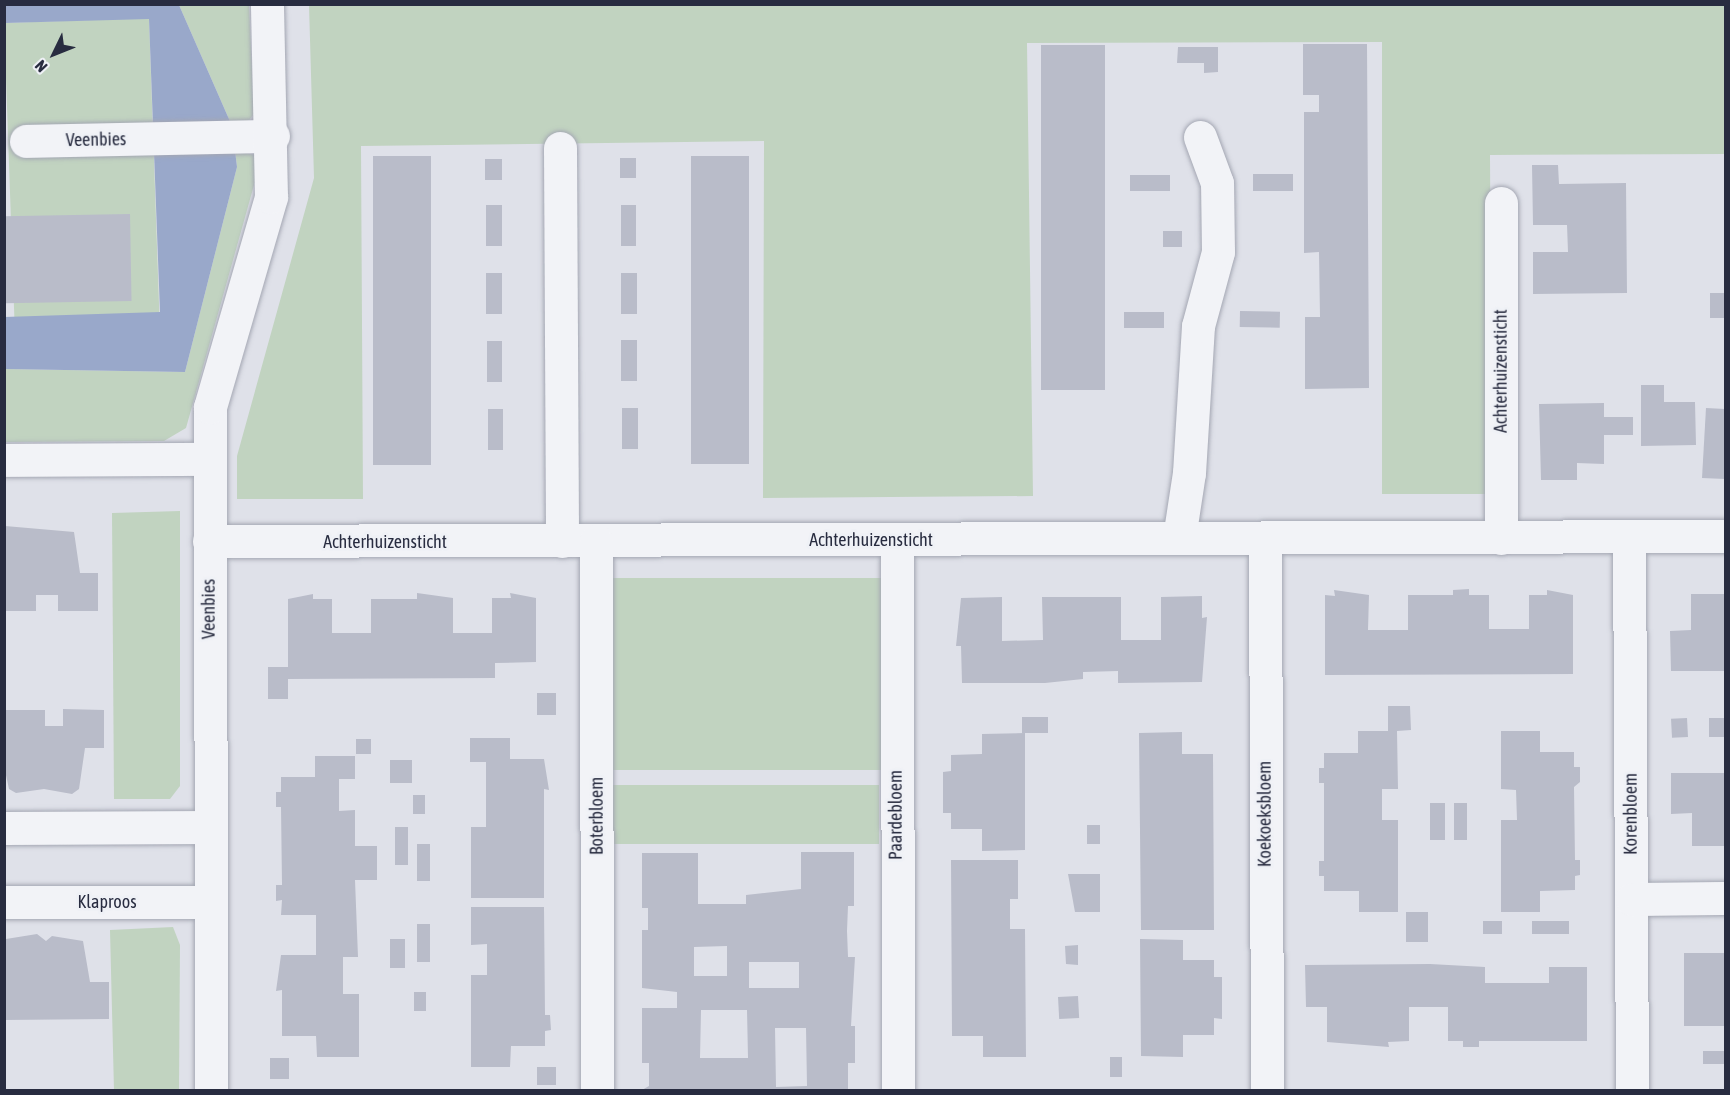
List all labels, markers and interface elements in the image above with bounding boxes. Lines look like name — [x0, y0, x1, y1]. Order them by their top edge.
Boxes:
north arrow — [24, 24, 84, 84]
text: N — [31, 57, 51, 76]
street label: Veenbies — [66, 129, 126, 151]
street label: Achterhuizensticht — [1490, 309, 1512, 433]
street label: Achterhuizensticht — [809, 529, 933, 551]
street label: Achterhuizensticht — [323, 531, 447, 553]
street label: Veenbies — [198, 579, 220, 639]
street label: Koekoeksbloem — [1254, 761, 1276, 867]
street label: Paardebloem — [885, 770, 907, 860]
street label: Korenbloem — [1620, 773, 1642, 855]
street label: Boterbloem — [586, 777, 608, 855]
street label: Klaproos — [77, 891, 137, 913]

